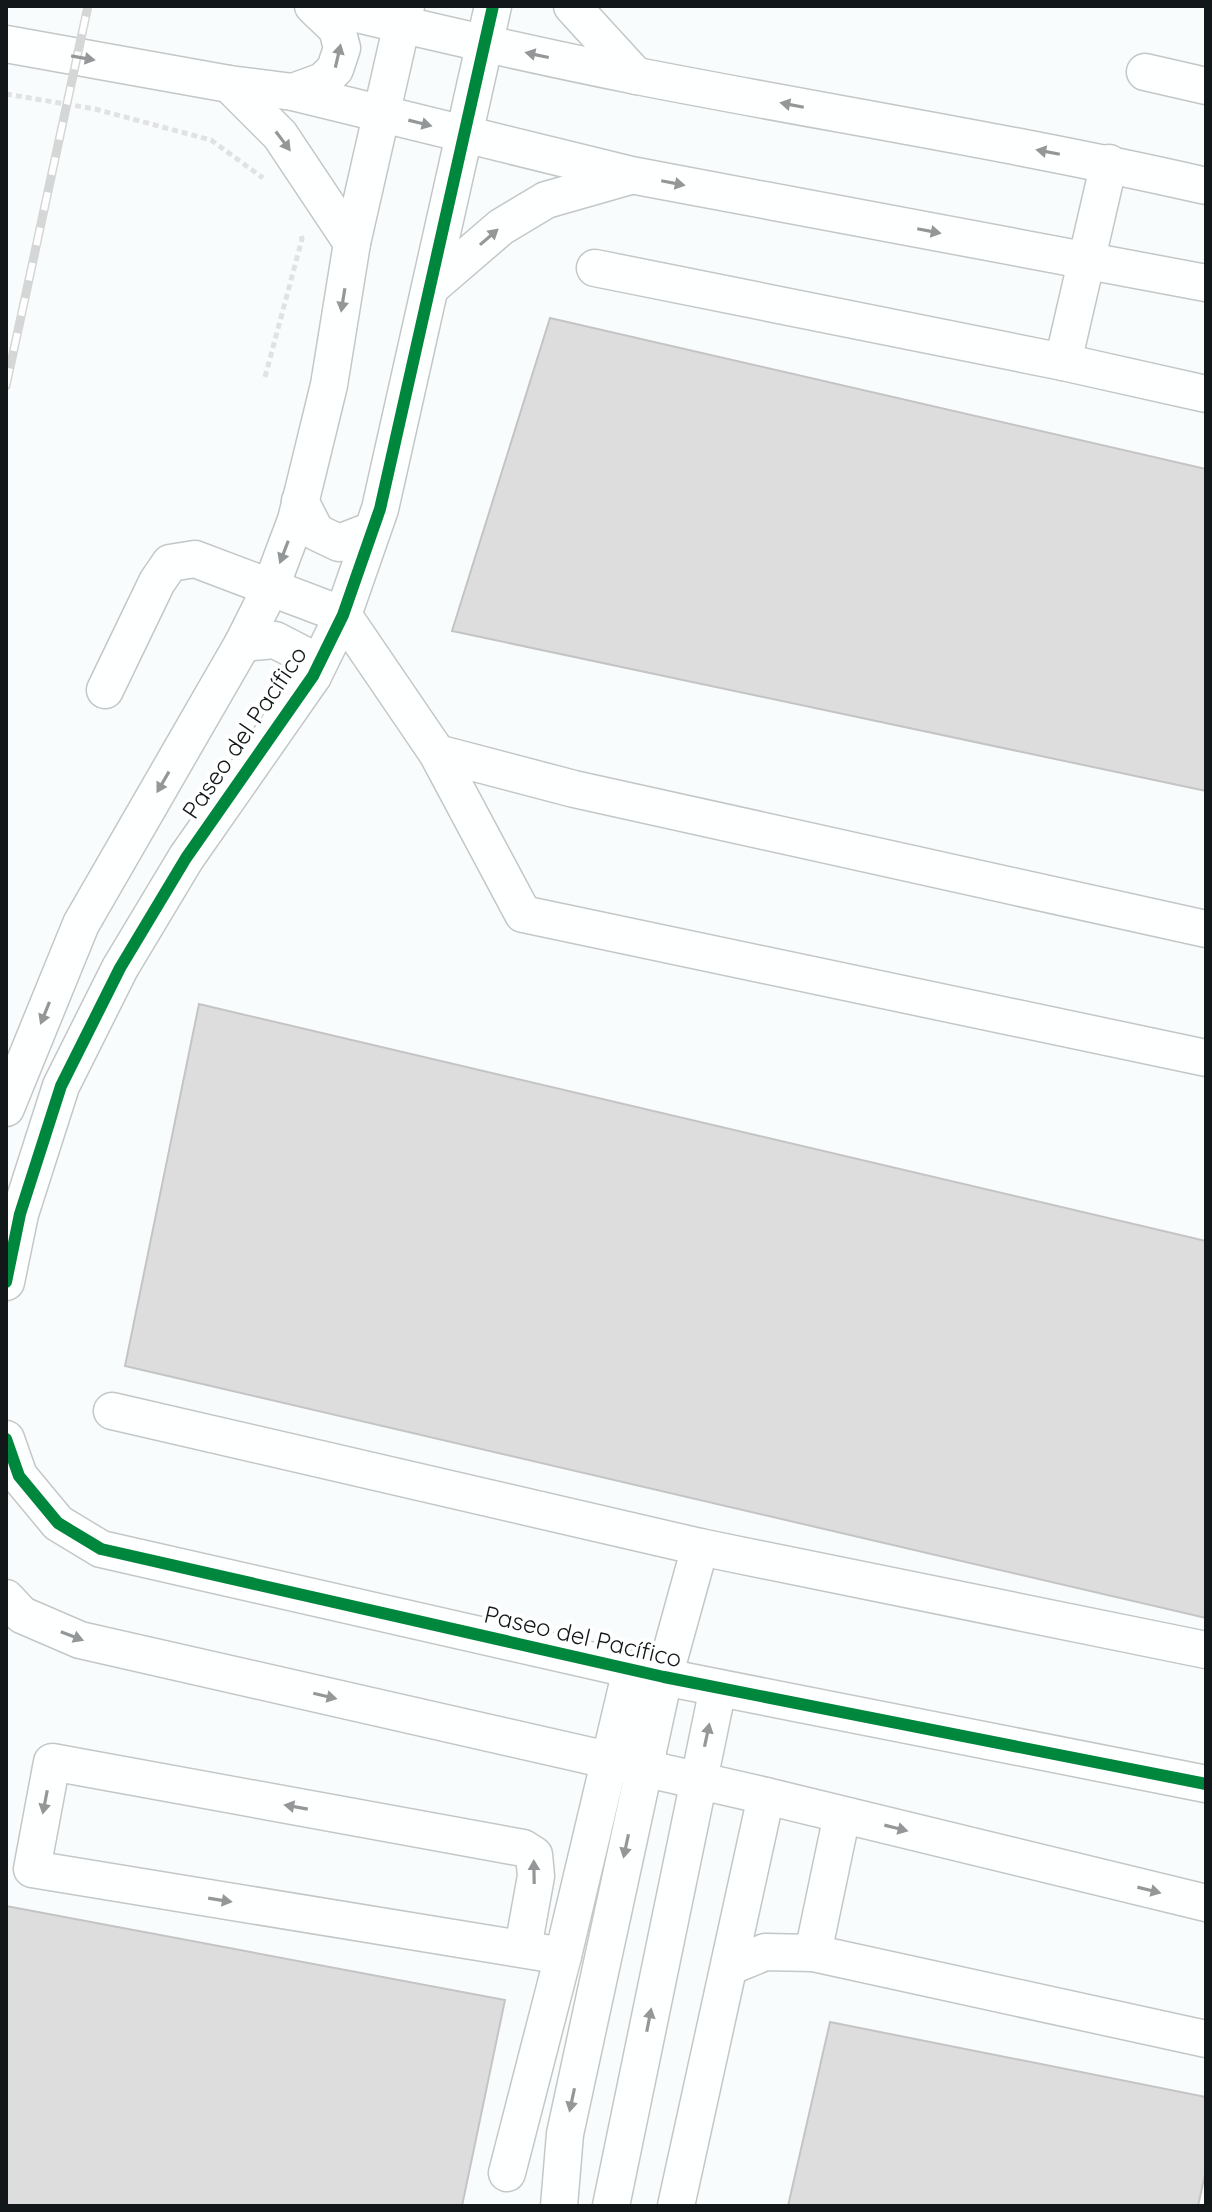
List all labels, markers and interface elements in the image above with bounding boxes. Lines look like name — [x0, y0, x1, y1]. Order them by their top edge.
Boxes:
one-way arrow — [332, 44, 344, 69]
one-way arrow — [524, 48, 549, 61]
one-way arrow — [70, 53, 95, 65]
one-way arrow — [779, 98, 804, 110]
one-way arrow — [408, 118, 433, 130]
one-way arrow — [275, 130, 291, 152]
one-way arrow — [1035, 146, 1060, 158]
one-way arrow — [661, 178, 686, 190]
one-way arrow — [916, 226, 941, 238]
one-way arrow — [479, 229, 499, 247]
one-way arrow — [336, 288, 349, 313]
one-way arrow — [277, 540, 290, 564]
street label: Paseo del Pacífico — [175, 640, 313, 824]
one-way arrow — [156, 771, 170, 793]
one-way arrow — [38, 1001, 51, 1025]
street label: Paseo del Pacífico — [481, 1599, 685, 1673]
one-way arrow — [60, 1630, 84, 1643]
one-way arrow — [313, 1691, 338, 1703]
one-way arrow — [701, 1722, 714, 1747]
one-way arrow — [38, 1789, 50, 1814]
one-way arrow — [283, 1800, 308, 1812]
one-way arrow — [884, 1823, 909, 1835]
one-way arrow — [619, 1834, 632, 1859]
one-way arrow — [528, 1859, 540, 1884]
one-way arrow — [1136, 1884, 1161, 1896]
one-way arrow — [208, 1894, 233, 1906]
one-way arrow — [643, 2007, 656, 2032]
one-way arrow — [565, 2088, 578, 2113]

